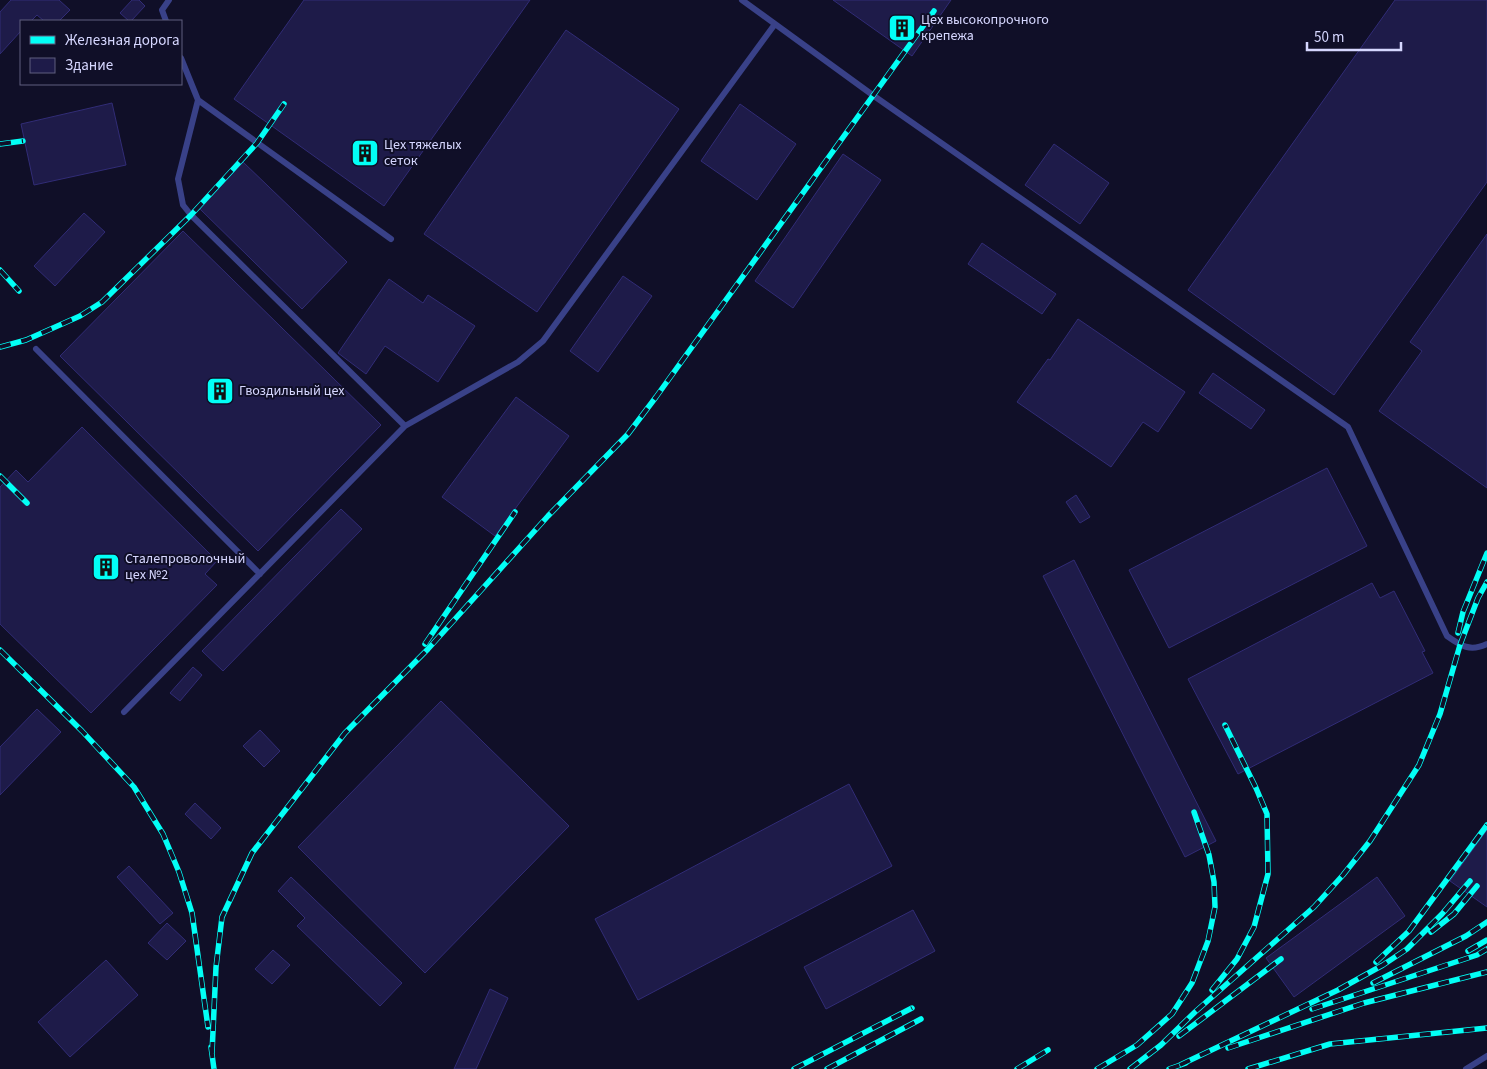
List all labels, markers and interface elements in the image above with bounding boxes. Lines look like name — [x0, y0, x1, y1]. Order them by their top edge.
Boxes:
place label: Цех высокопрочного крепежа — [921, 10, 1049, 46]
building icon: Цех высокопрочного крепежа — [887, 13, 917, 43]
legend — [20, 20, 182, 85]
scale bar — [1307, 20, 1401, 52]
text: 50 m — [1314, 27, 1344, 48]
text: Железная дорога — [65, 30, 180, 51]
text: Здание — [65, 55, 113, 76]
place label: Цех тяжелых сеток — [384, 135, 462, 171]
building icon: Цех тяжелых сеток — [350, 138, 380, 168]
building icon: Гвоздильный цех — [205, 376, 235, 406]
place label: Гвоздильный цех — [239, 381, 345, 401]
place label: Сталепроволочный цех №2 — [125, 549, 245, 585]
building icon: Сталепроволочный цех №2 — [91, 552, 121, 582]

